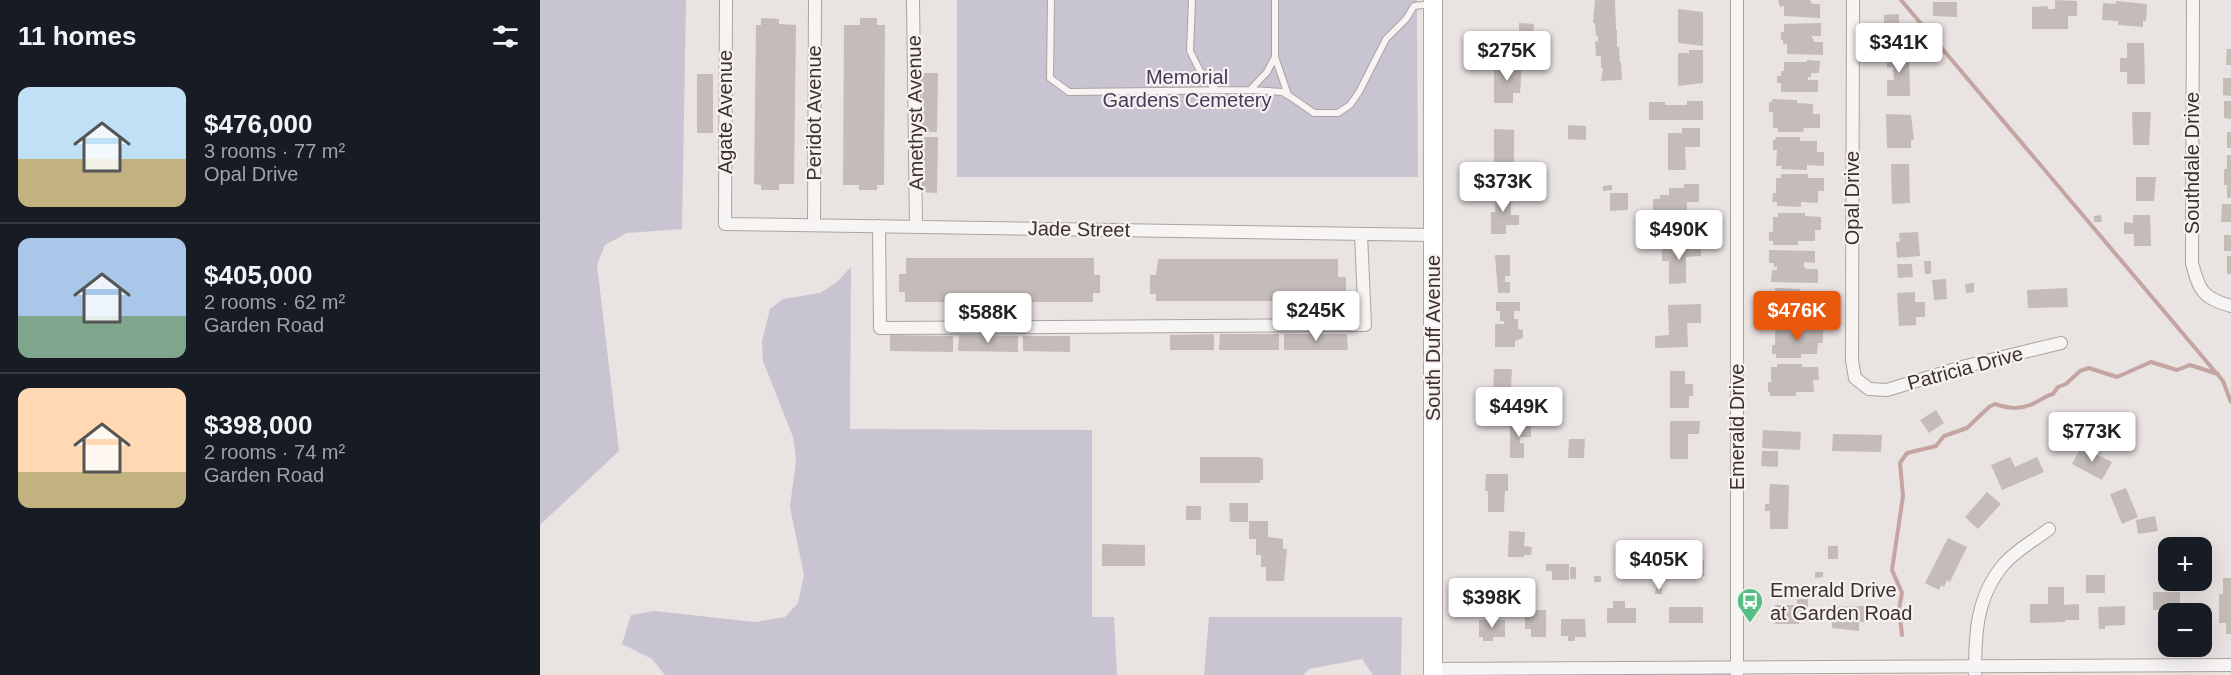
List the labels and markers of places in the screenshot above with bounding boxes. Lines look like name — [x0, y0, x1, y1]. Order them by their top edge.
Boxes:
pin: $341K — [1857, 23, 1941, 74]
pin: $275K — [1465, 31, 1549, 82]
pin: $373K — [1461, 162, 1545, 213]
pin: $490K — [1637, 210, 1721, 261]
pin: $245K — [1274, 291, 1358, 342]
pin: $476K — [1755, 291, 1839, 342]
pin: $588K — [946, 293, 1030, 344]
pin: $449K — [1477, 387, 1561, 438]
pin: $773K — [2050, 412, 2134, 463]
pin: $405K — [1617, 540, 1701, 591]
pin: $398K — [1450, 578, 1534, 629]
place label: Emerald Drive at Garden Road — [1770, 579, 1912, 624]
bus stop icon: Emerald Drive at Garden Road — [1735, 586, 1765, 624]

